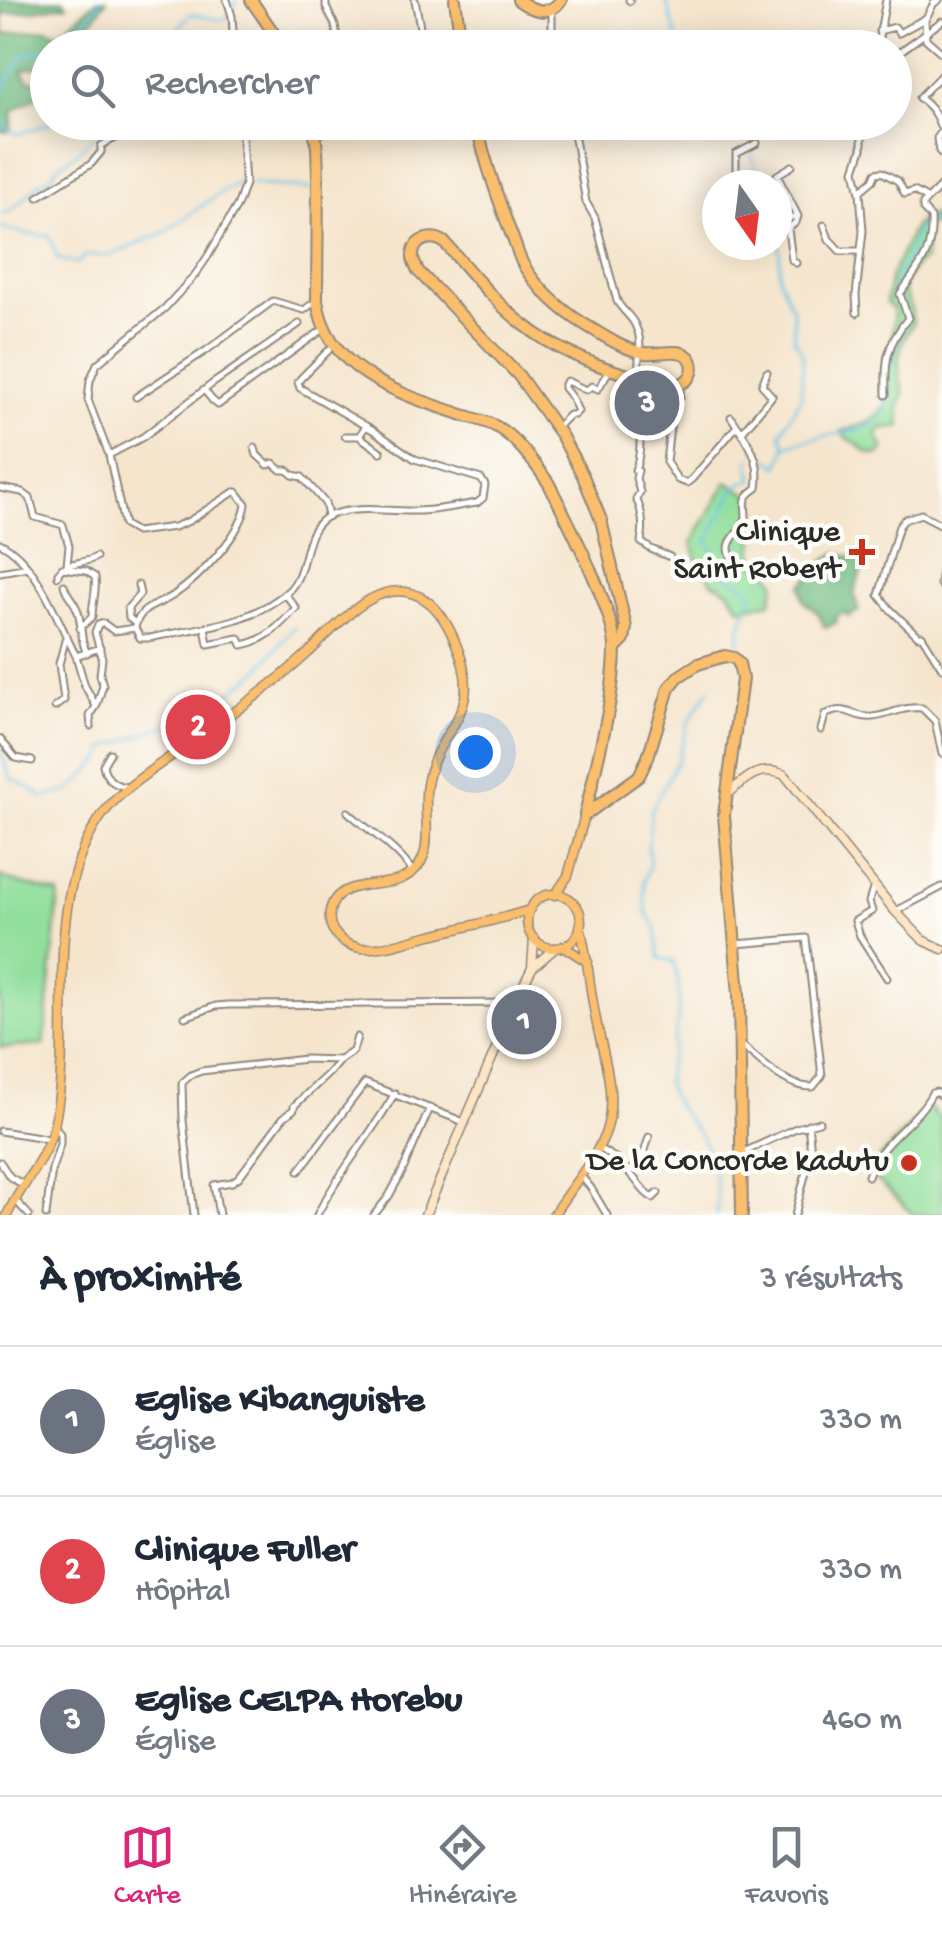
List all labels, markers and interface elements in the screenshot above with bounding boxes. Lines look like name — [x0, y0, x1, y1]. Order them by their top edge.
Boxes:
search box — [30, 30, 912, 140]
icon: search — [65, 58, 120, 113]
text: Rechercher — [145, 63, 317, 107]
north arrow — [702, 170, 792, 260]
pin: 3 — [614, 366, 680, 440]
place label: Clinique Saint Robert — [673, 515, 843, 590]
marker: Clinique Saint Robert — [849, 539, 875, 565]
pin: 2 — [166, 690, 230, 764]
your location — [450, 727, 501, 778]
pin: 1 — [492, 984, 556, 1060]
place label: De la Concorde kadutu — [585, 1144, 889, 1182]
marker: De la Concorde kadutu — [898, 1152, 920, 1174]
text: À proximité — [40, 1256, 241, 1305]
text: 3 résultats — [760, 1261, 902, 1299]
text: Eglise Kibanguiste — [135, 1380, 425, 1424]
text: 1 — [66, 1402, 79, 1440]
text: 330 m — [820, 1402, 902, 1440]
text: Église — [135, 1424, 215, 1462]
text: Clinique Fuller — [135, 1530, 355, 1574]
text: 2 — [65, 1552, 80, 1590]
text: 330 m — [820, 1552, 902, 1590]
text: Hôpital — [135, 1574, 230, 1612]
text: Eglise CELPA Horebu — [135, 1680, 462, 1724]
text: 3 — [64, 1702, 81, 1740]
text: 460 m — [822, 1702, 902, 1740]
text: Église — [135, 1724, 215, 1762]
tab: Carte — [114, 1820, 181, 1913]
tab: Itinéraire — [409, 1820, 517, 1913]
tab: Favoris — [745, 1820, 828, 1913]

